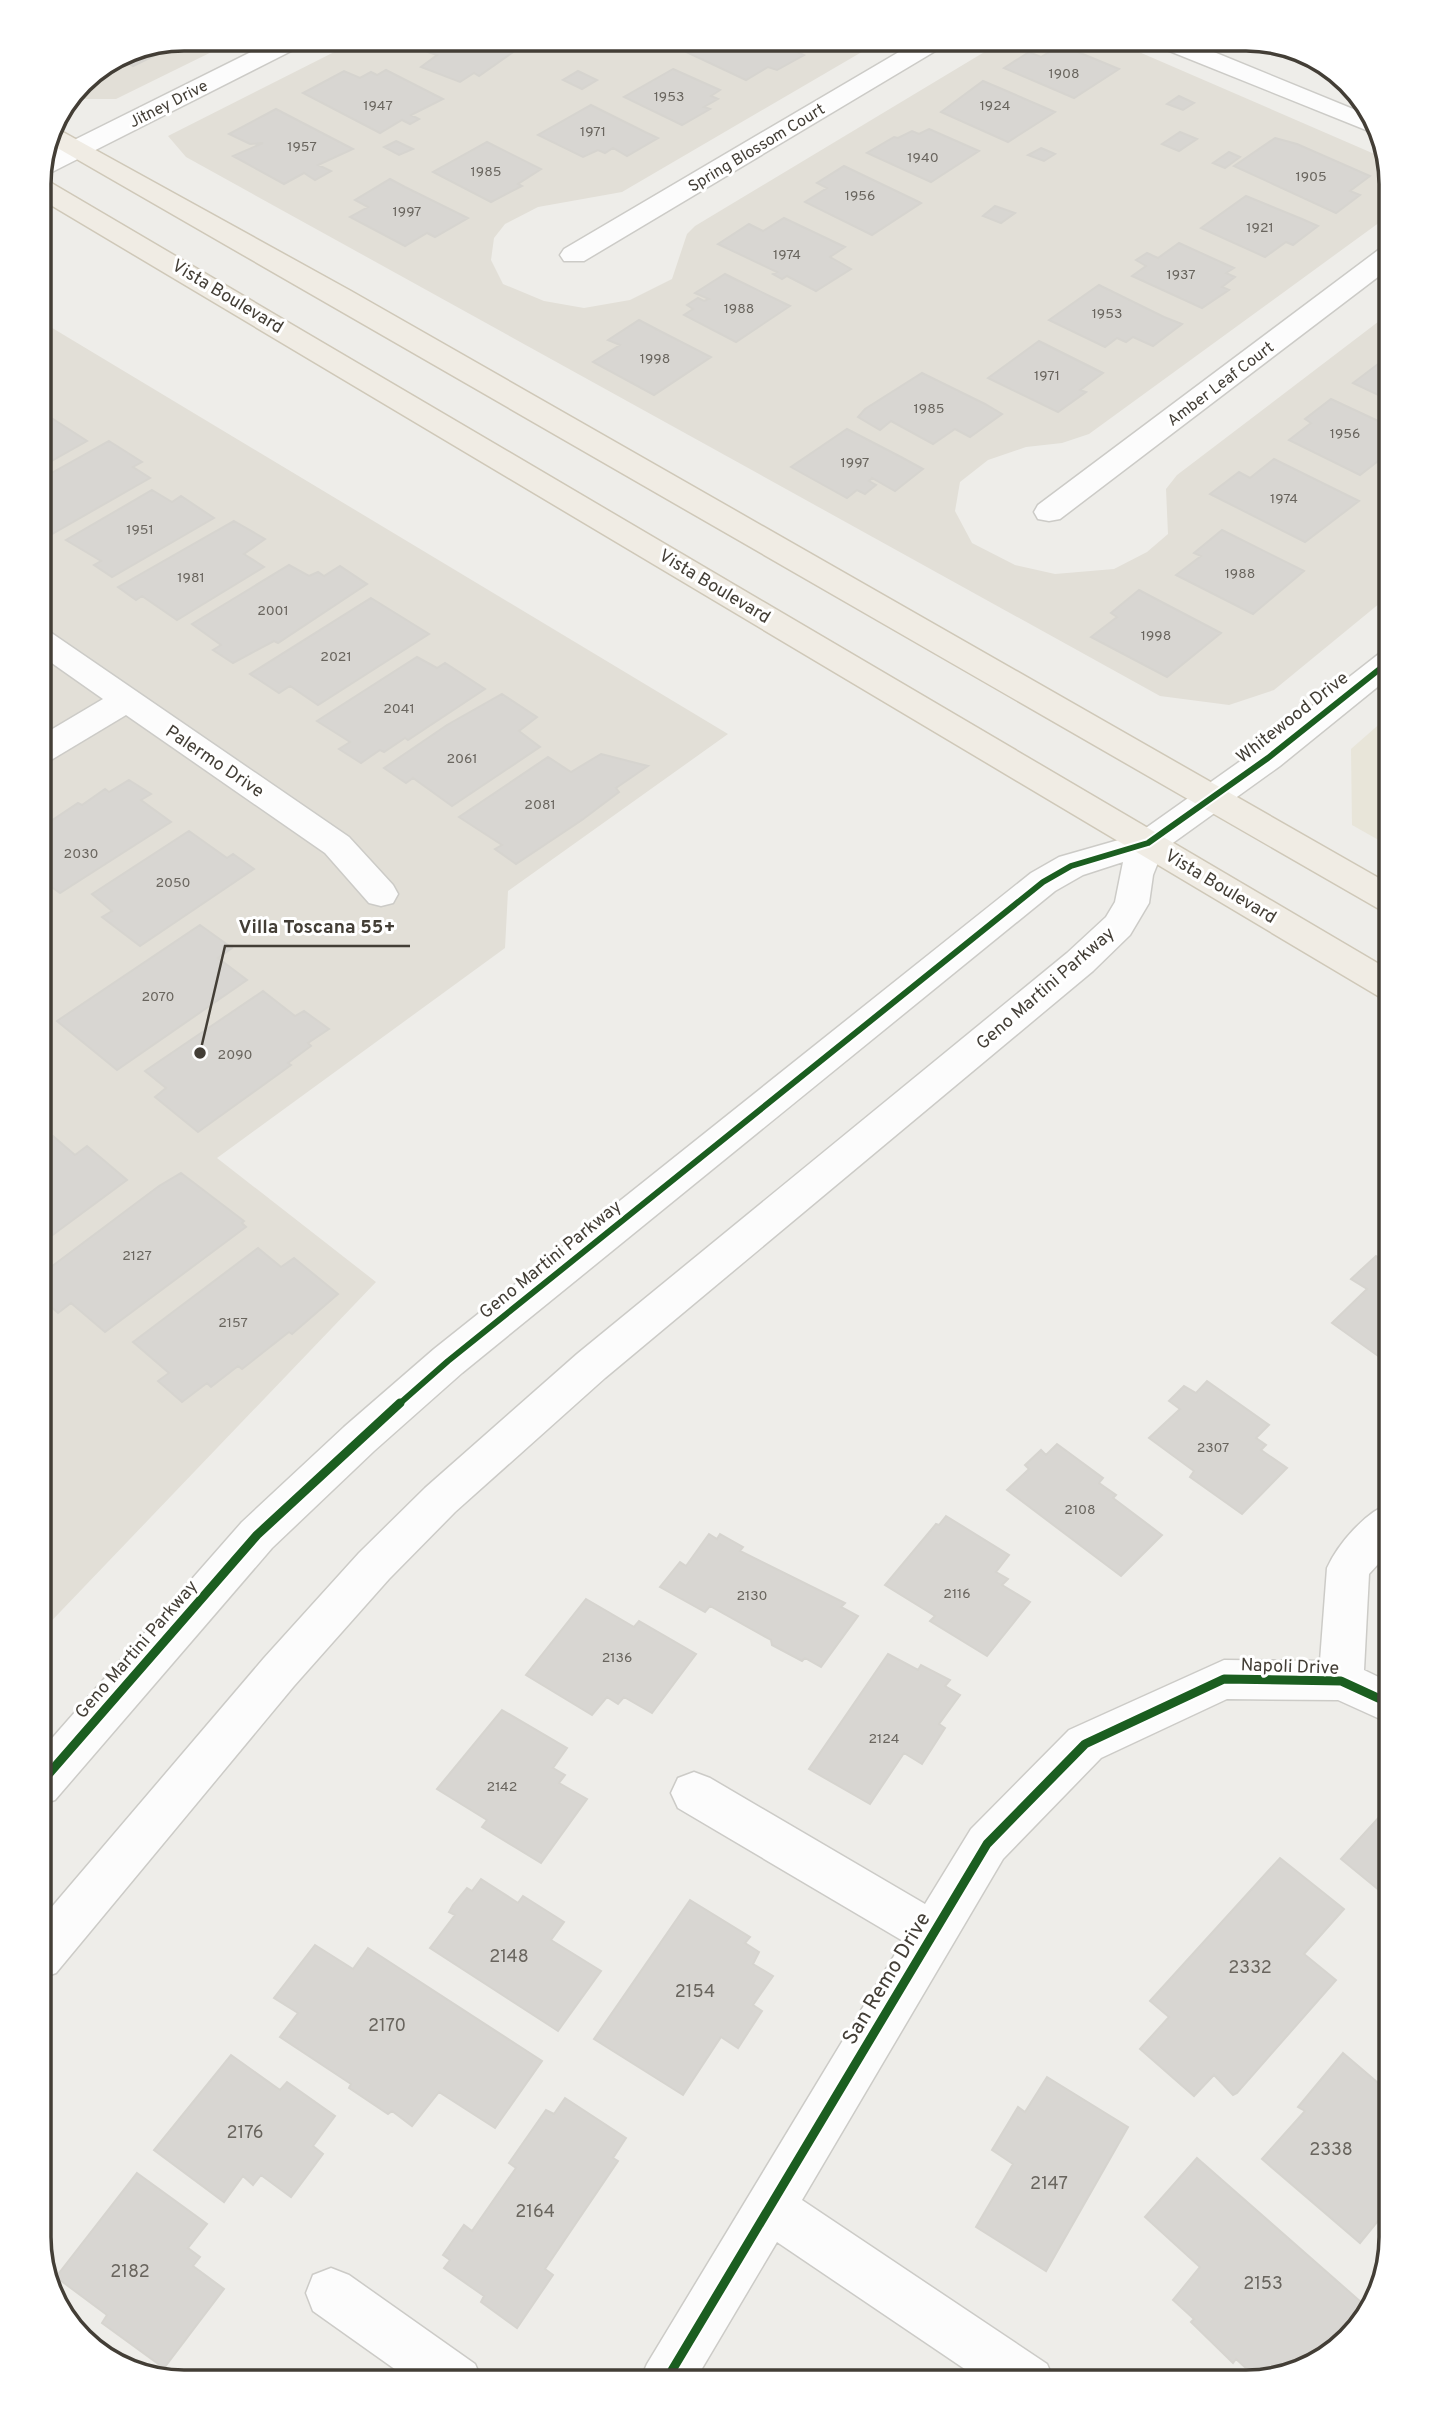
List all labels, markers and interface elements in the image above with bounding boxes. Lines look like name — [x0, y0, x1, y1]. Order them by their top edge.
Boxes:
house number: 1908 — [1048, 66, 1080, 83]
street label: Jitney Drive — [126, 76, 212, 133]
house number: 1953 — [654, 89, 684, 106]
house number: 1947 — [363, 98, 393, 115]
house number: 1924 — [980, 98, 1010, 115]
street label: Spring Blossom Court — [685, 100, 829, 198]
house number: 1971 — [580, 124, 606, 141]
house number: 1957 — [287, 139, 317, 156]
house number: 1940 — [907, 150, 939, 167]
house number: 1985 — [471, 164, 501, 181]
house number: 1905 — [1295, 169, 1327, 186]
house number: 1956 — [845, 188, 875, 205]
house number: 1997 — [393, 204, 421, 221]
house number: 1921 — [1246, 220, 1274, 237]
house number: 1974 — [773, 247, 801, 264]
street label: Vista Boulevard — [167, 255, 287, 340]
house number: 1937 — [1166, 267, 1196, 284]
house number: 1988 — [724, 301, 754, 318]
house number: 1953 — [1092, 306, 1122, 323]
street label: Amber Leaf Court — [1164, 338, 1278, 431]
house number: 1998 — [640, 351, 670, 368]
house number: 1971 — [1034, 368, 1060, 385]
house number: 1985 — [914, 401, 944, 418]
house number: 1956 — [1330, 426, 1360, 443]
house number: 1997 — [841, 455, 869, 472]
house number: 1974 — [1270, 491, 1298, 508]
house number: 1951 — [126, 522, 154, 539]
street label: Vista Boulevard — [654, 545, 774, 630]
house number: 1988 — [1225, 566, 1255, 583]
house number: 1981 — [177, 570, 205, 587]
house number: 2001 — [257, 603, 289, 620]
house number: 1998 — [1141, 628, 1171, 645]
house number: 2021 — [320, 649, 352, 666]
street label: Whitewood Drive — [1232, 667, 1354, 769]
house number: 2041 — [383, 701, 415, 718]
street label: Palermo Drive — [160, 721, 268, 804]
house number: 2061 — [446, 751, 478, 768]
house number: 2081 — [524, 797, 556, 814]
street label: Vista Boulevard — [1160, 845, 1280, 930]
house number: 2030 — [64, 846, 98, 863]
house number: 2050 — [155, 875, 191, 892]
callout: Villa Toscana 55+ — [225, 906, 410, 946]
text: Villa Toscana 55+ — [238, 916, 396, 940]
street label: Geno Martini Parkway — [972, 923, 1120, 1056]
house number: 2070 — [141, 989, 175, 1006]
house number: 2090 — [218, 1047, 252, 1064]
street label: Geno Martini Parkway — [475, 1196, 627, 1325]
house number: 2127 — [122, 1248, 152, 1265]
house number: 2157 — [218, 1315, 248, 1332]
house number: 2307 — [1197, 1440, 1229, 1457]
house number: 2108 — [1064, 1502, 1096, 1519]
street label: Geno Martini Parkway — [71, 1576, 204, 1724]
house number: 2116 — [943, 1586, 971, 1603]
house number: 2130 — [736, 1588, 768, 1605]
house number: 2136 — [602, 1650, 632, 1667]
street label: Napoli Drive — [1240, 1654, 1340, 1681]
house number: 2124 — [869, 1731, 899, 1748]
house number: 2142 — [487, 1779, 517, 1796]
street label: San Remo Drive — [837, 1907, 938, 2050]
house number: 2148 — [489, 1946, 529, 1969]
house number: 2332 — [1228, 1957, 1272, 1980]
house number: 2154 — [675, 1981, 715, 2004]
house number: 2170 — [368, 2015, 406, 2038]
house number: 2176 — [227, 2122, 263, 2145]
house number: 2338 — [1309, 2139, 1353, 2162]
house number: 2147 — [1030, 2173, 1068, 2196]
house number: 2164 — [515, 2201, 555, 2224]
house number: 2182 — [110, 2261, 150, 2284]
house number: 2153 — [1243, 2273, 1283, 2296]

